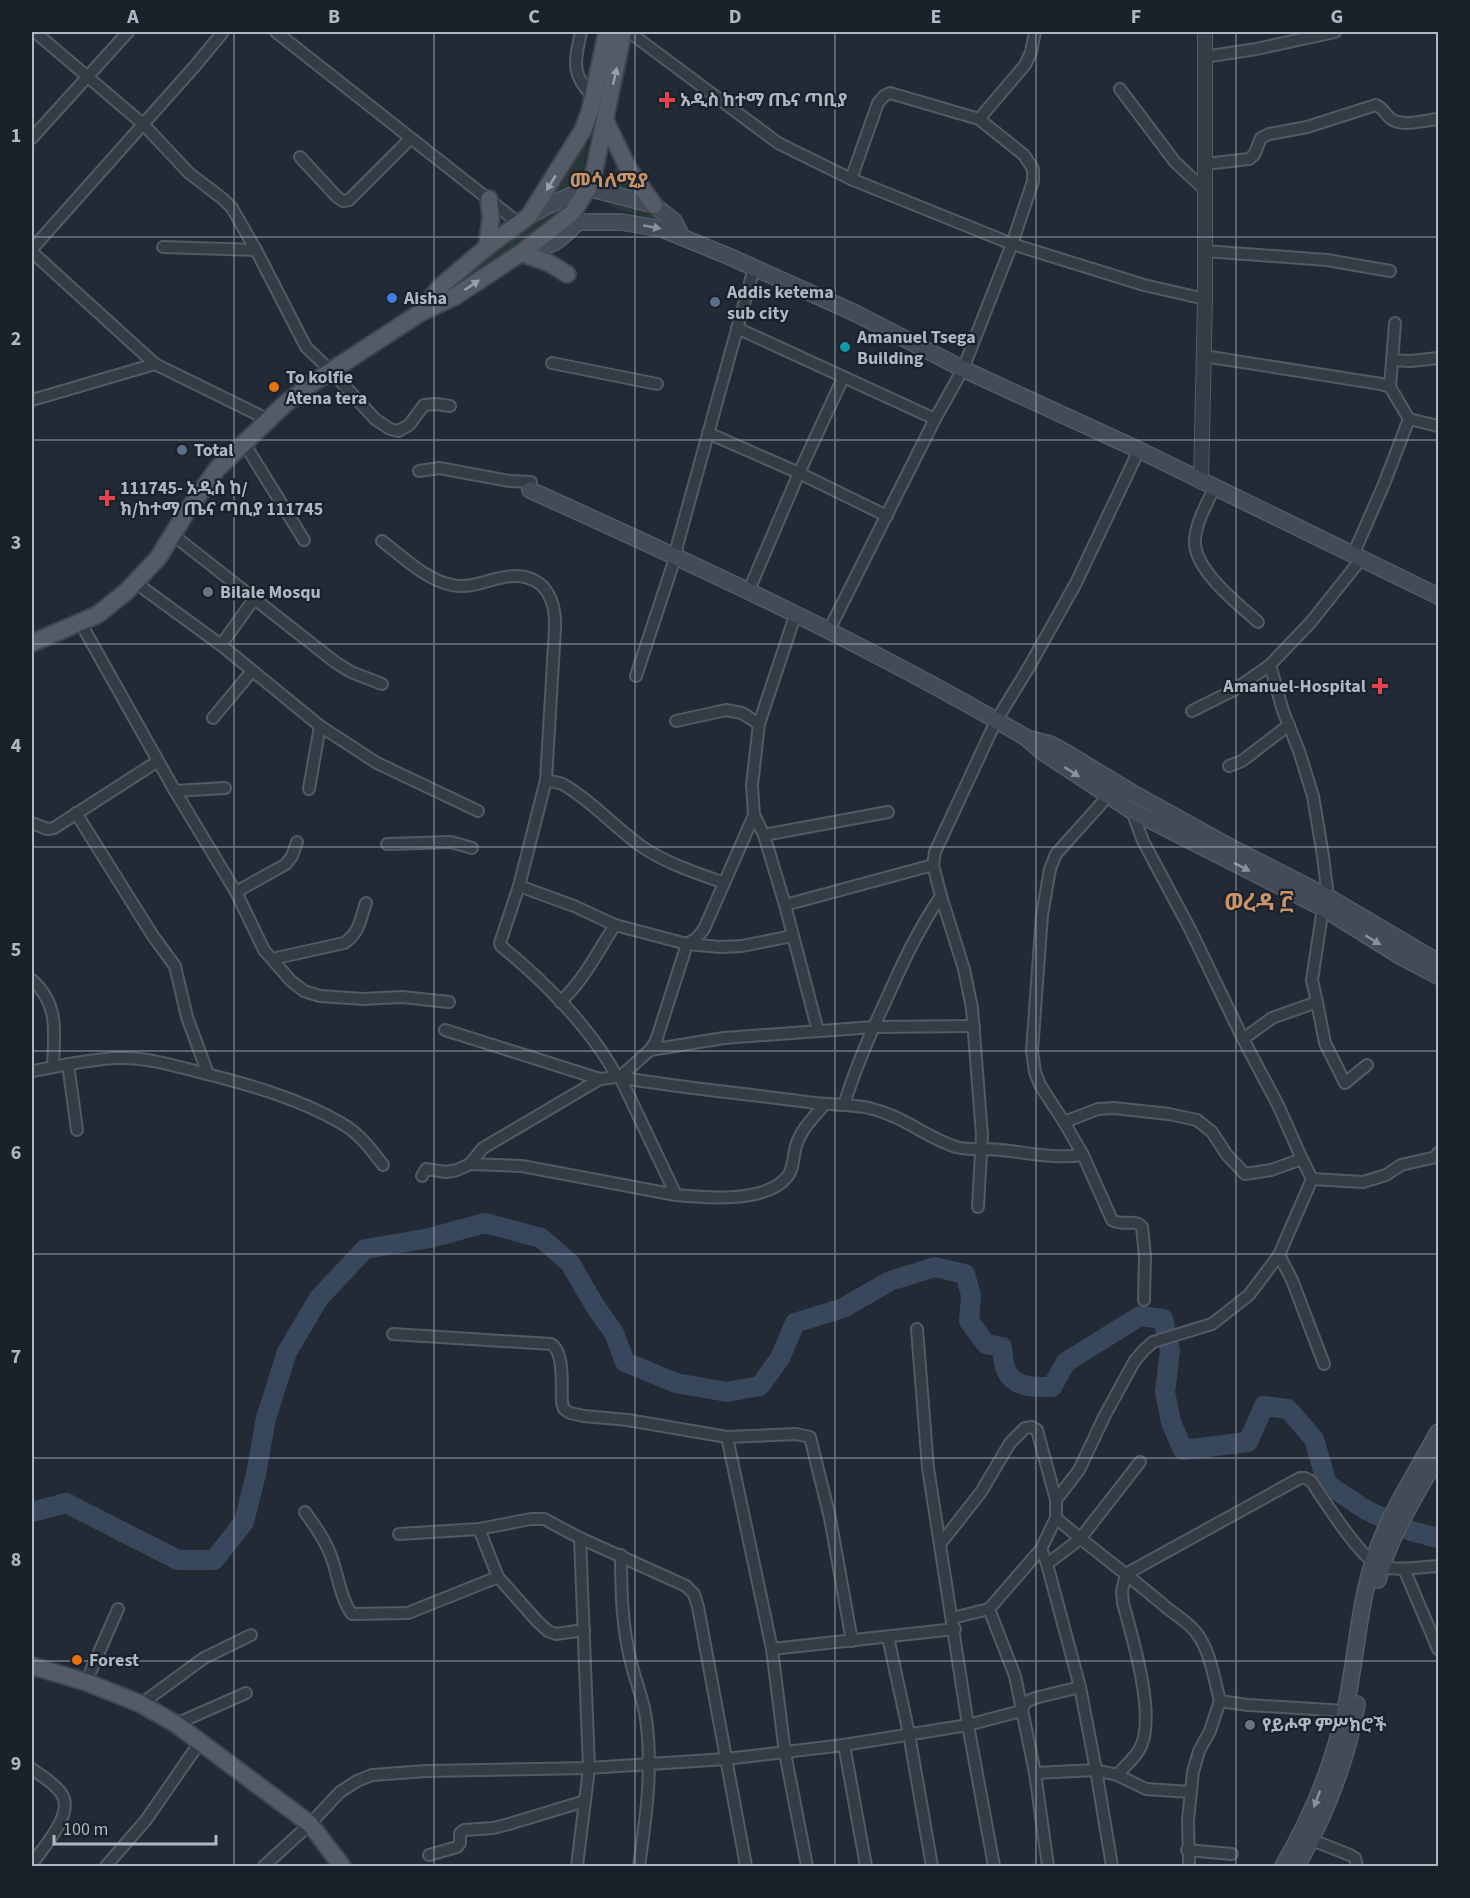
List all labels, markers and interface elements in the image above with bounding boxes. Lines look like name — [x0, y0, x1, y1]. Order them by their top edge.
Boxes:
text: A — [126, 3, 139, 31]
text: B — [328, 3, 340, 31]
text: C — [528, 3, 540, 31]
text: D — [729, 3, 741, 31]
text: E — [931, 3, 941, 31]
text: F — [1131, 3, 1141, 31]
text: G — [1331, 3, 1343, 31]
one-way arrow — [611, 66, 620, 85]
place label: አዲስ ከተማ ጤና ጣቢያ — [680, 88, 847, 113]
marker: አዲስ ከተማ ጤና ጣቢያ — [658, 91, 676, 109]
text: 1 — [11, 122, 21, 150]
district label: መሳለሚያ — [570, 167, 648, 195]
one-way arrow — [545, 175, 556, 191]
one-way arrow — [643, 223, 662, 232]
one-way arrow — [463, 280, 480, 291]
place label: Addis ketema sub city — [726, 280, 834, 326]
place label: Aisha — [403, 286, 447, 311]
marker: Aisha — [385, 291, 399, 305]
marker: Addis ketema sub city — [708, 295, 722, 309]
text: 2 — [11, 325, 21, 353]
place label: Amanuel Tsega Building — [856, 325, 976, 371]
marker: Amanuel Tsega Building — [838, 340, 852, 354]
place label: To kolfie Atena tera — [285, 365, 367, 411]
marker: To kolfie Atena tera — [267, 380, 281, 394]
place label: Total — [194, 438, 233, 463]
marker: Total — [175, 443, 189, 457]
place label: 111745- አዲስ ከ/ ክ/ከተማ ጤና ጣቢያ 111745 — [120, 476, 323, 522]
marker: 111745- አዲስ ከ/ ክ/ከተማ ጤና ጣቢያ 111745 — [98, 489, 116, 507]
text: 3 — [11, 529, 21, 557]
place label: Bilale Mosqu — [220, 580, 321, 605]
marker: Bilale Mosqu — [201, 585, 215, 599]
place label: Amanuel-Hospital — [1222, 674, 1366, 699]
marker: Amanuel-Hospital — [1371, 677, 1389, 695]
text: 4 — [11, 732, 22, 760]
one-way arrow — [1063, 766, 1080, 777]
one-way arrow — [1233, 862, 1250, 871]
district label: ወረዳ ፫ — [1224, 885, 1294, 920]
one-way arrow — [1365, 934, 1381, 945]
text: 5 — [11, 936, 21, 964]
text: 6 — [11, 1139, 21, 1167]
text: 7 — [11, 1343, 21, 1371]
text: 8 — [11, 1546, 21, 1574]
place label: Forest — [89, 1648, 139, 1673]
marker: Forest — [70, 1653, 84, 1667]
place label: የይሖዋ ምሥክሮች — [1262, 1713, 1387, 1738]
marker: የይሖዋ ምሥክሮች — [1243, 1718, 1257, 1732]
text: 9 — [11, 1750, 21, 1778]
one-way arrow — [1311, 1790, 1321, 1808]
scale bar — [54, 1808, 216, 1846]
text: 100 m — [63, 1817, 108, 1842]

